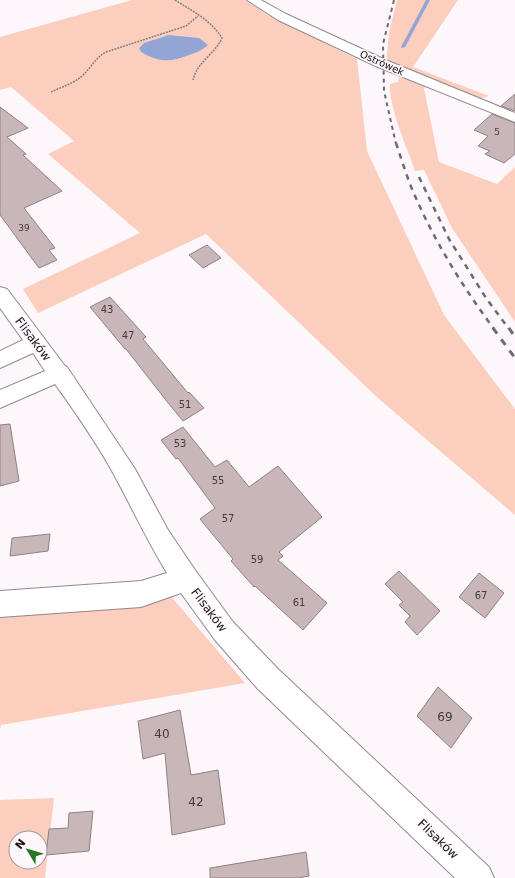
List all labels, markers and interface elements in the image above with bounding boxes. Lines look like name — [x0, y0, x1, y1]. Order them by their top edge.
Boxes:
street label: Ostrówek — [358, 48, 406, 78]
house number: 5 — [494, 127, 500, 137]
house number: 39 — [18, 223, 30, 233]
house number: 43 — [101, 304, 113, 315]
street label: Flisaków — [12, 314, 54, 364]
house number: 47 — [122, 330, 134, 341]
house number: 51 — [179, 399, 191, 410]
house number: 53 — [174, 438, 186, 449]
house number: 55 — [212, 475, 224, 486]
house number: 57 — [222, 513, 234, 524]
house number: 59 — [251, 554, 263, 565]
street label: Flisaków — [188, 585, 230, 635]
house number: 67 — [475, 590, 487, 601]
house number: 61 — [293, 597, 305, 608]
house number: 69 — [437, 710, 453, 724]
house number: 40 — [154, 727, 170, 741]
house number: 42 — [188, 795, 204, 809]
street label: Flisaków — [415, 816, 461, 862]
north arrow — [8, 830, 48, 870]
text: N — [13, 837, 28, 852]

